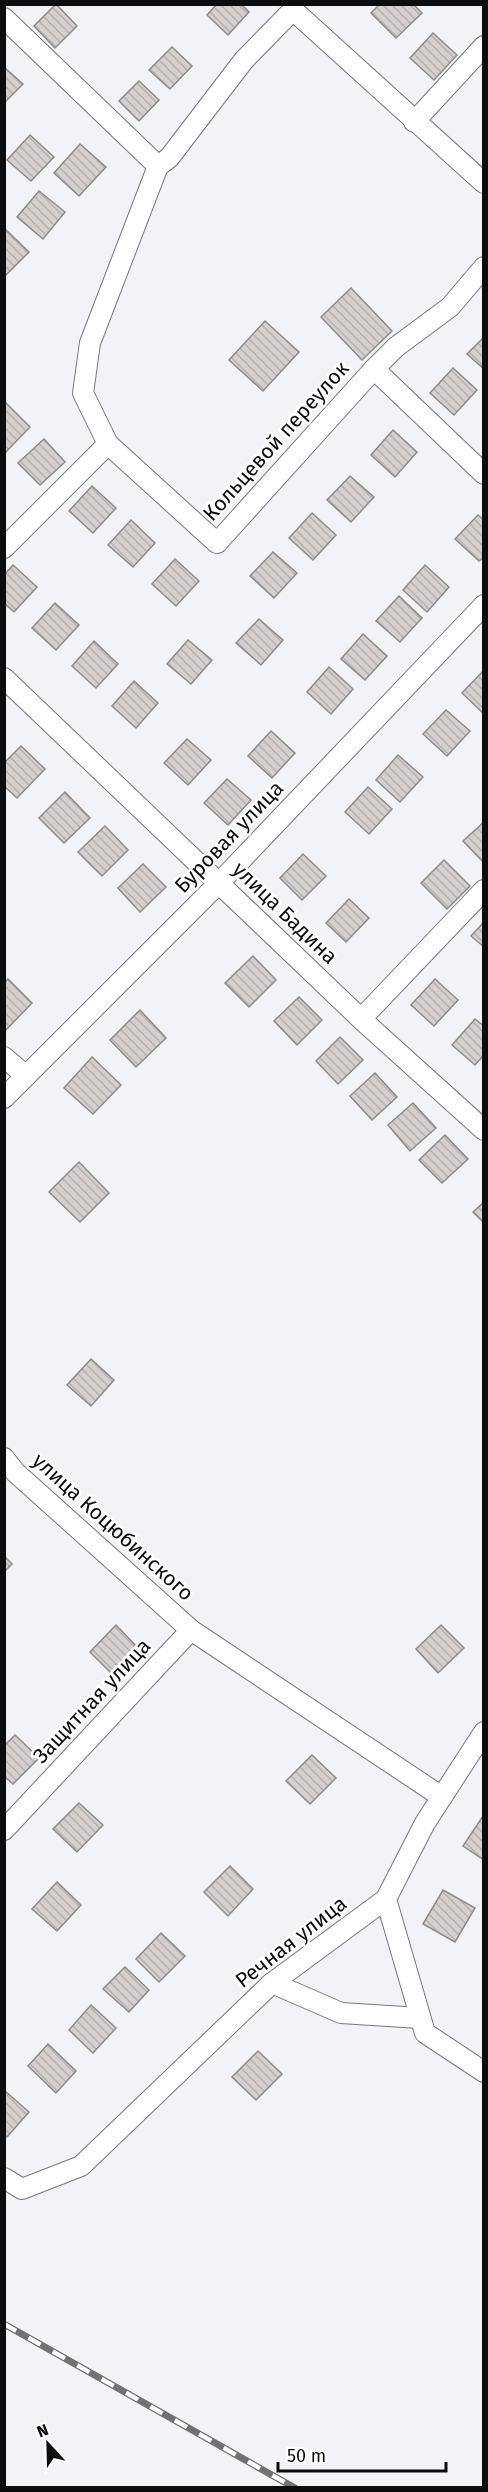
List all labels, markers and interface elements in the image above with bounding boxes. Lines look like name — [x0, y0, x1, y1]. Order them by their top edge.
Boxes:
street label: Кольцевой переулок — [197, 356, 355, 526]
street label: Буровая улица — [169, 776, 289, 898]
street label: улица Бадина — [227, 856, 343, 970]
street label: улица Коцюбинского — [27, 1448, 199, 1606]
street label: Защитная улица — [28, 1633, 156, 1769]
street label: Речная улица — [230, 1890, 352, 1994]
north arrow — [18, 2414, 78, 2474]
text: N — [34, 2420, 51, 2441]
scale bar — [278, 2435, 446, 2473]
text: 50 m — [287, 2445, 326, 2467]

